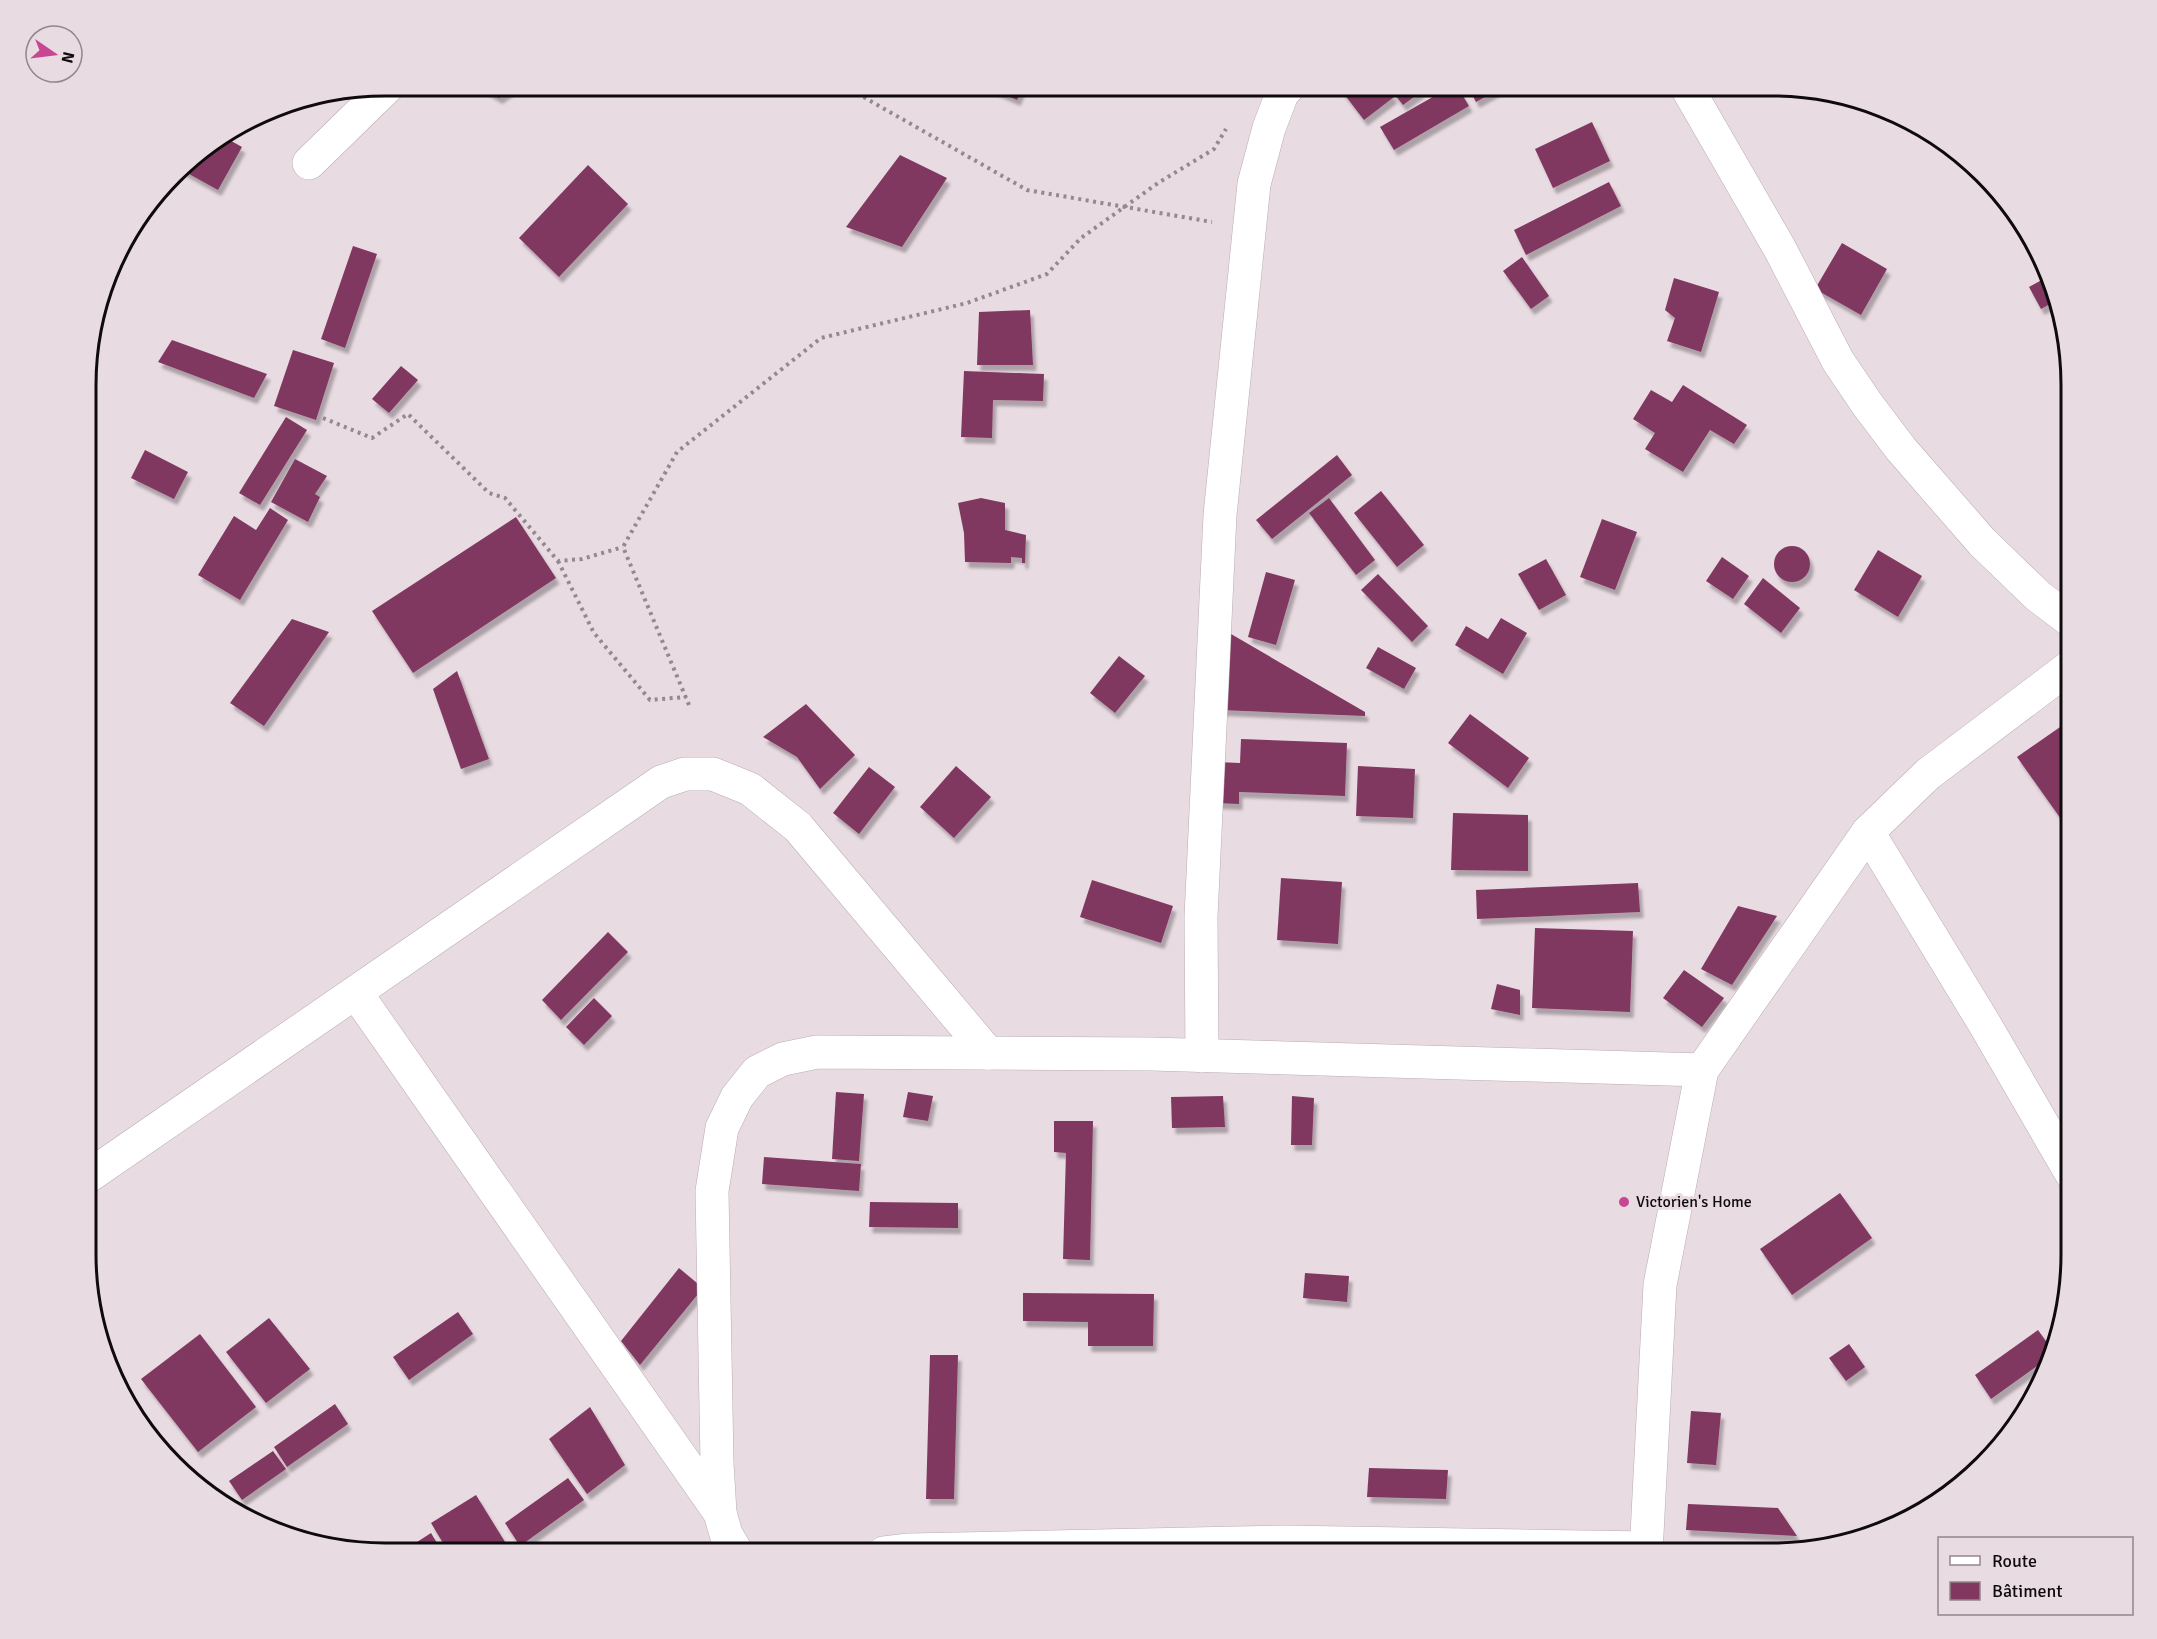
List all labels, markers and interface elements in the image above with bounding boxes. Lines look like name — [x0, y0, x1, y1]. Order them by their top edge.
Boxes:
north arrow — [24, 24, 84, 84]
text: N — [57, 50, 79, 65]
place label: Victorien's Home — [1636, 1192, 1752, 1212]
marker: Victorien's Home — [1617, 1195, 1631, 1209]
legend — [1938, 1537, 2133, 1615]
text: Route — [1992, 1550, 2037, 1572]
text: Bâtiment — [1992, 1580, 2063, 1602]

